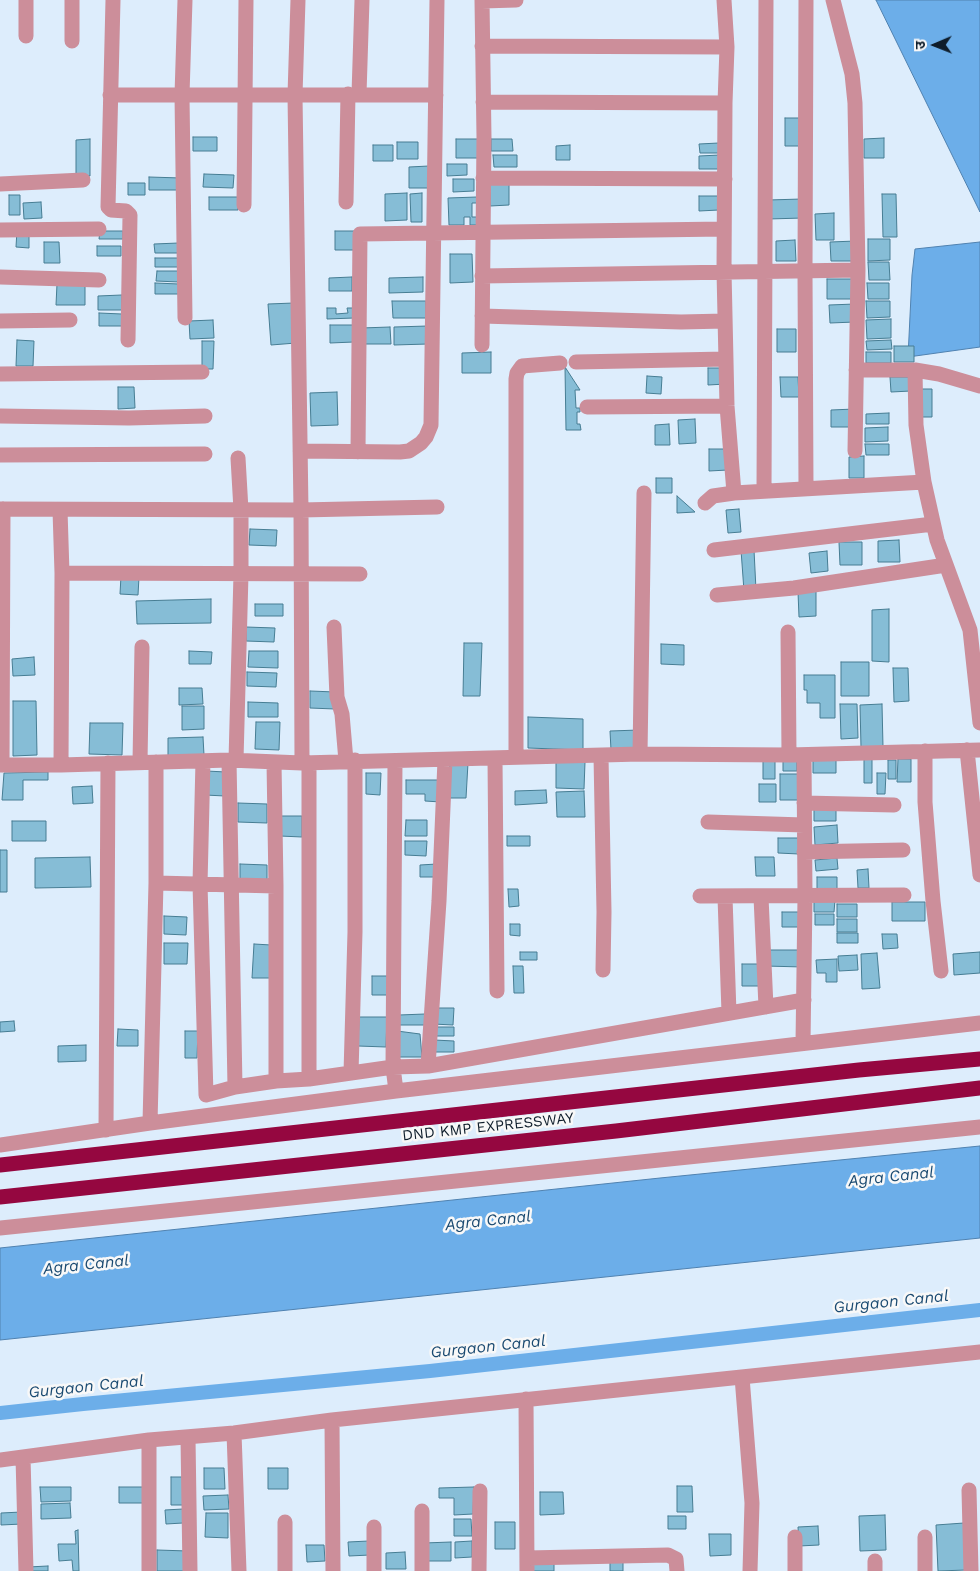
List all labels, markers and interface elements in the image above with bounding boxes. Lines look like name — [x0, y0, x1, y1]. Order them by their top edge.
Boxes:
north arrow — [910, 20, 960, 70]
text: उ — [912, 41, 928, 50]
street label: DND KMP EXPRESSWAY — [401, 1109, 575, 1145]
water label: Agra Canal — [847, 1163, 935, 1191]
water label: Agra Canal — [444, 1207, 532, 1235]
water label: Agra Canal — [42, 1251, 130, 1279]
water label: Gurgaon Canal — [832, 1286, 950, 1318]
water label: Gurgaon Canal — [429, 1331, 547, 1363]
water label: Gurgaon Canal — [27, 1371, 145, 1403]

